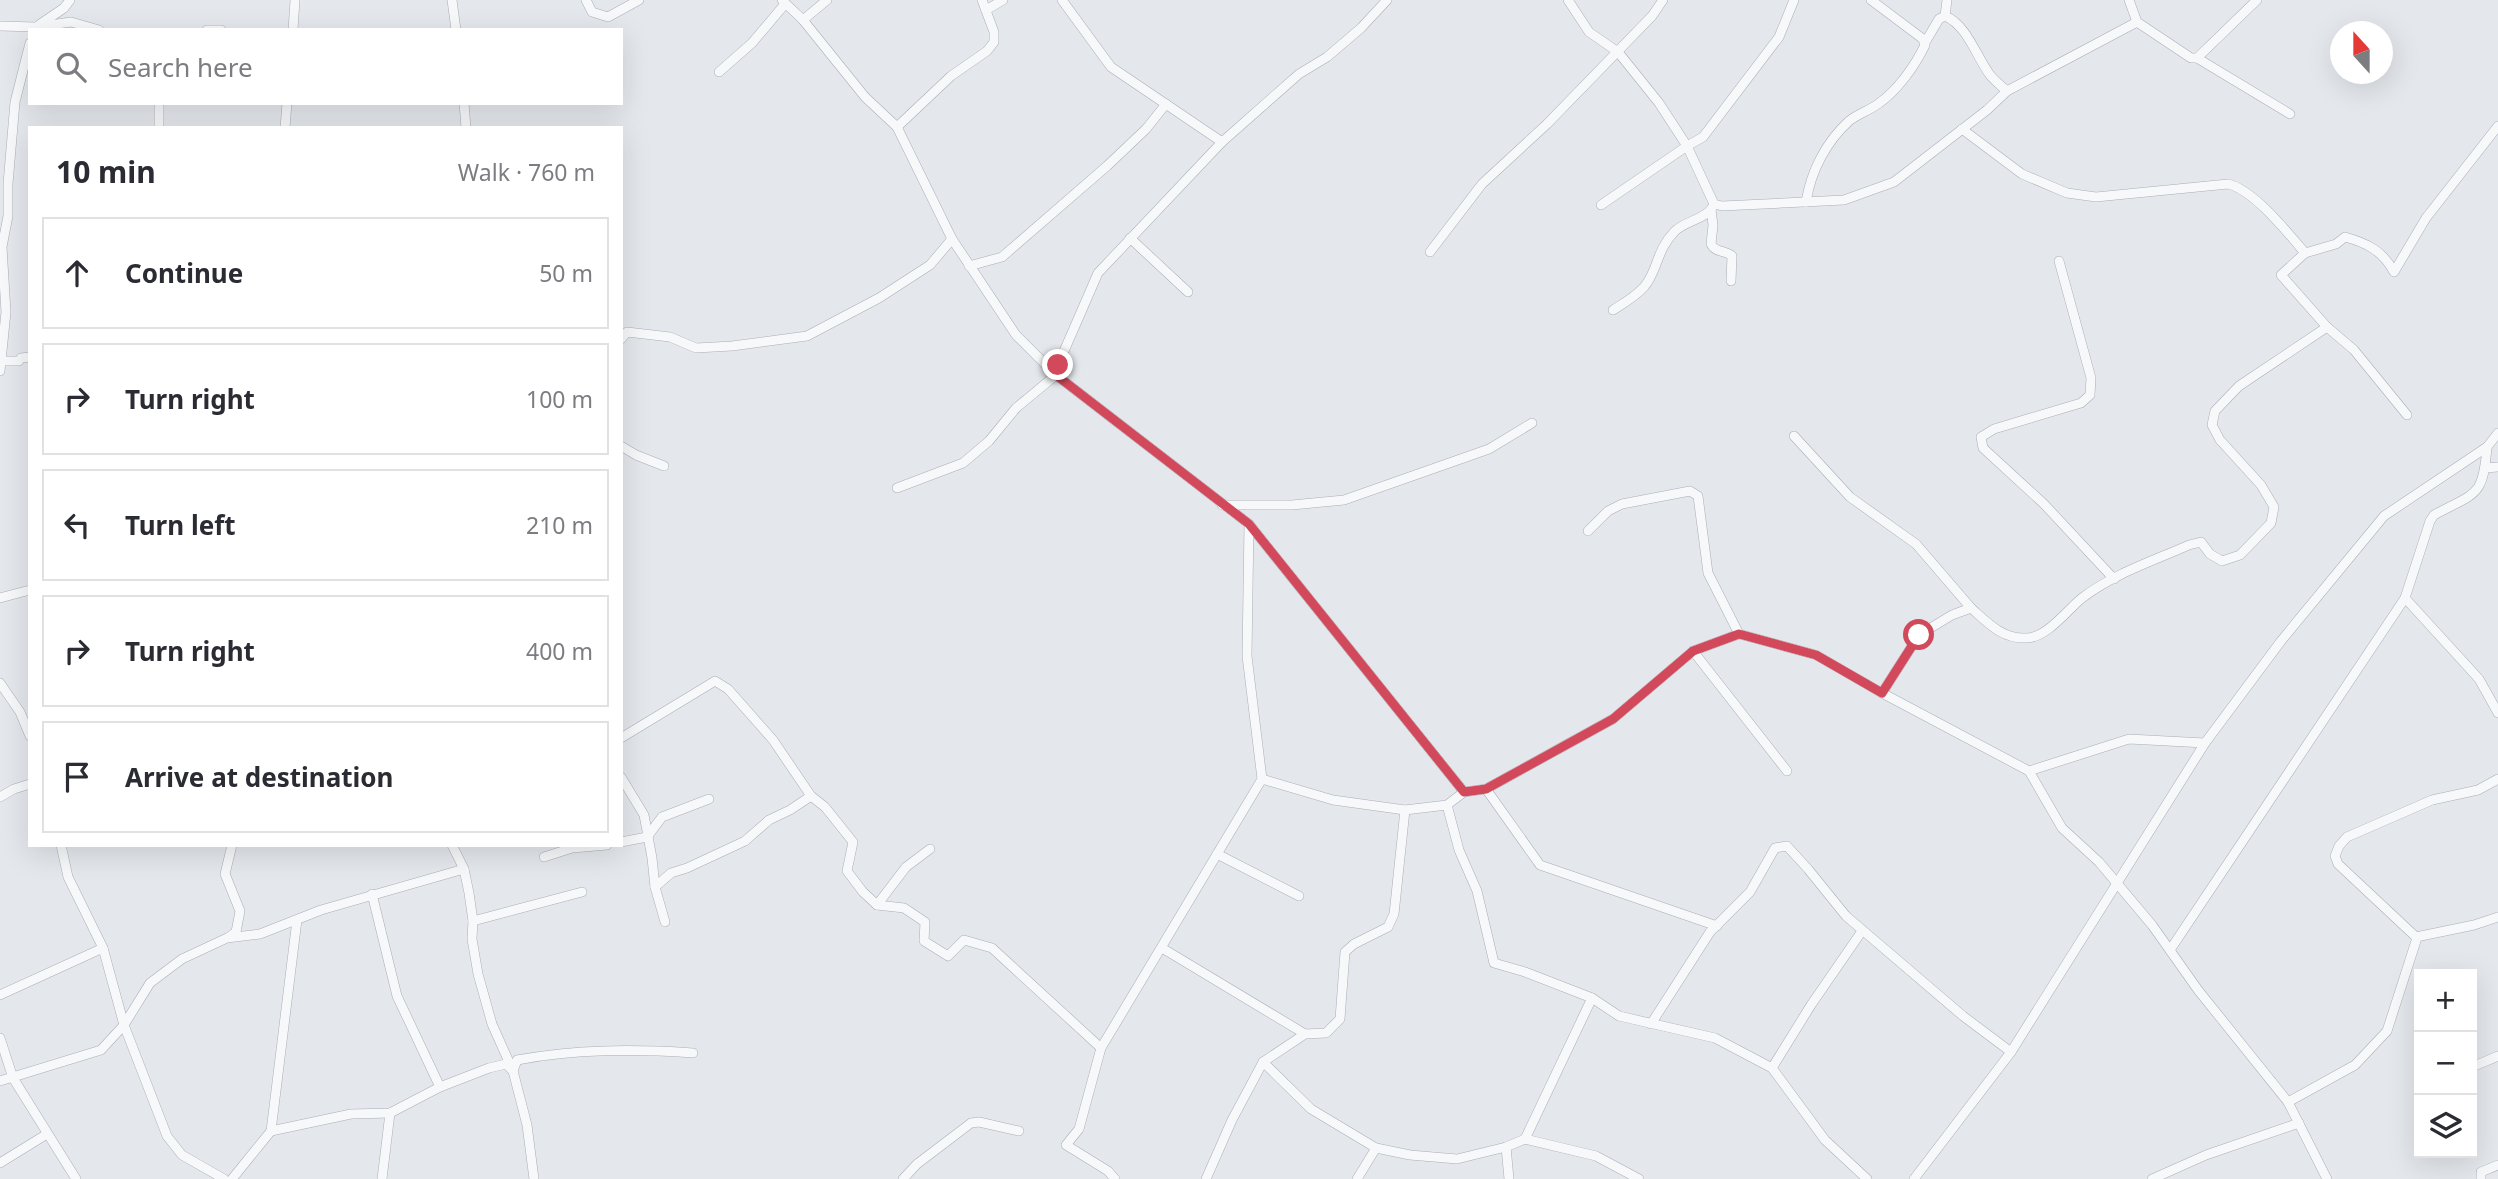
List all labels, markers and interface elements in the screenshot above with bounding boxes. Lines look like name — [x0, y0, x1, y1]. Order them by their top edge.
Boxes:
north arrow — [2330, 21, 2393, 84]
search box — [28, 28, 623, 105]
icon: search — [52, 48, 90, 86]
text: Search here — [108, 49, 253, 85]
text: 10 min — [56, 151, 156, 192]
text: Walk · 760 m — [458, 156, 595, 188]
icon: ahead — [58, 254, 96, 292]
text: Continue — [125, 255, 243, 291]
text: 50 m — [539, 257, 593, 289]
route end — [1042, 349, 1073, 380]
icon: right — [58, 380, 96, 418]
text: Turn right — [125, 381, 255, 417]
text: 100 m — [526, 383, 593, 415]
icon: left — [58, 506, 96, 544]
text: Turn left — [125, 507, 236, 543]
text: 210 m — [526, 509, 593, 541]
route start — [1903, 619, 1934, 650]
icon: right — [58, 632, 96, 670]
text: Turn right — [125, 633, 255, 669]
text: 400 m — [526, 635, 593, 667]
icon: arrive — [58, 758, 96, 796]
text: Arrive at destination — [125, 759, 394, 795]
map controls — [2414, 969, 2477, 1158]
button: + — [2414, 969, 2477, 1032]
button: − — [2414, 1032, 2477, 1095]
button: layers — [2414, 1095, 2477, 1158]

